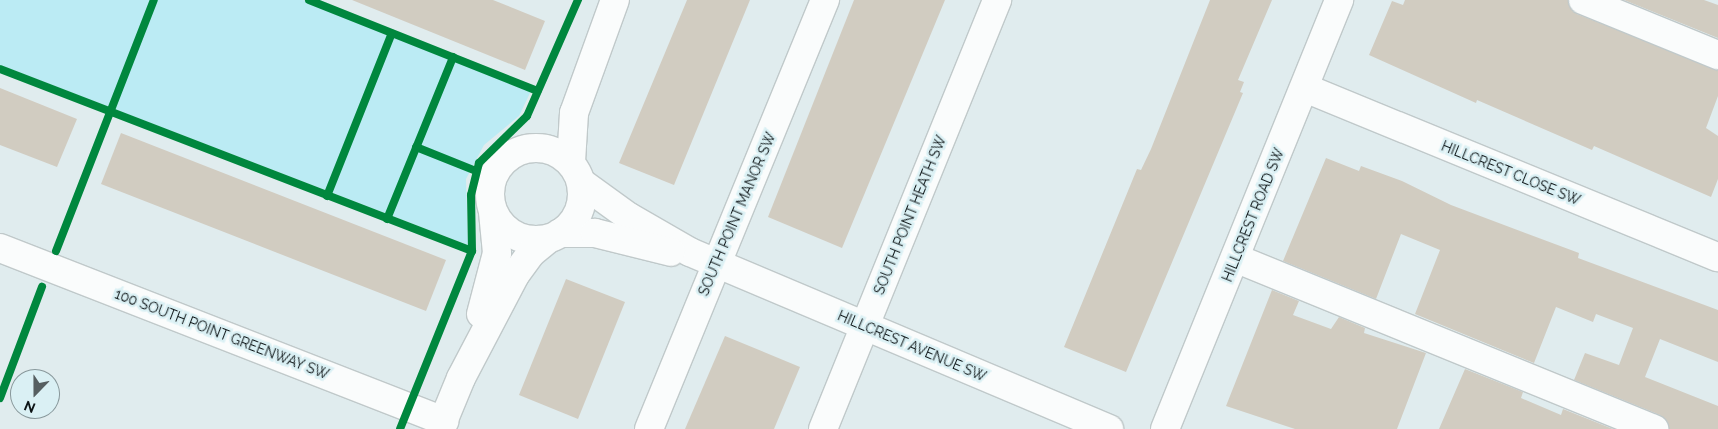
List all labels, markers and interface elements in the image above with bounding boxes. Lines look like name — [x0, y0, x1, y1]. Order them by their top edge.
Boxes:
street label: SOUTH POINT MANOR SW — [695, 130, 779, 298]
street label: SOUTH POINT HEATH SW — [870, 133, 950, 297]
street label: HILLCREST CLOSE SW — [1439, 137, 1583, 209]
street label: HILLCREST ROAD SW — [1218, 146, 1288, 284]
street label: 100 SOUTH POINT GREENWAY SW — [112, 285, 332, 383]
street label: HILLCREST AVENUE SW — [835, 307, 989, 385]
north arrow — [10, 369, 60, 419]
text: N — [22, 398, 38, 416]

